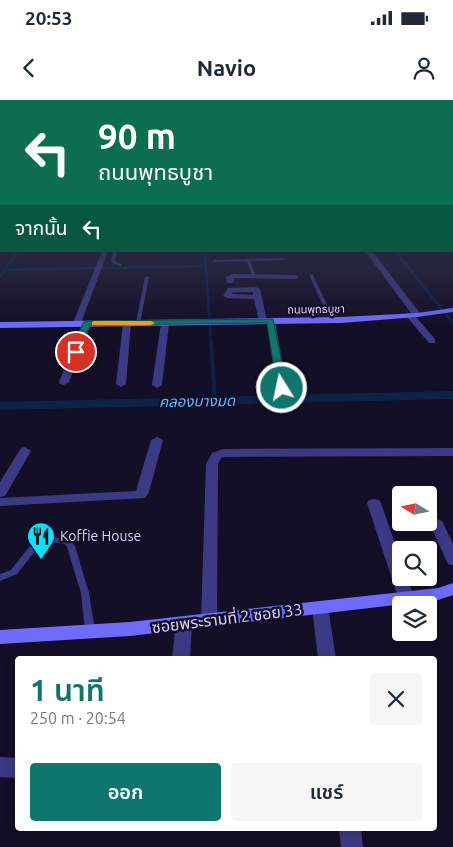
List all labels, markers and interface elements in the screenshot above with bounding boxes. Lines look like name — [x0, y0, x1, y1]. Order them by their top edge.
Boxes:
text: 20:53 — [25, 7, 73, 29]
icon: back — [15, 54, 43, 82]
icon: person — [410, 54, 438, 82]
text: Navio — [197, 55, 256, 80]
text: 90 m — [98, 116, 176, 156]
icon: left — [15, 120, 80, 185]
text: ถนนพุทธบูชา — [98, 159, 213, 184]
icon: left — [78, 215, 106, 243]
text: จากนั้น — [15, 217, 68, 239]
street label: ถนนพุทธบูชา — [287, 302, 345, 317]
pin — [55, 331, 97, 373]
icon: arrive — [62, 338, 90, 366]
position arrow — [255, 361, 307, 413]
water label: คลองบางมด — [159, 392, 236, 410]
north arrow — [392, 486, 438, 531]
map controls — [392, 486, 437, 641]
restaurant icon: Koffie House — [26, 521, 56, 560]
place label: Koffie House — [60, 528, 141, 544]
button: search — [392, 541, 437, 586]
button: layers — [392, 596, 437, 641]
street label: ซอยพระรามที่ 2 ซอย 33 — [150, 598, 303, 636]
text: 1 นาที — [30, 673, 105, 707]
button: close — [370, 673, 422, 725]
text: 250 m · 20:54 — [30, 709, 126, 727]
button: ออก — [30, 763, 221, 821]
button: แชร์ — [231, 763, 422, 821]

